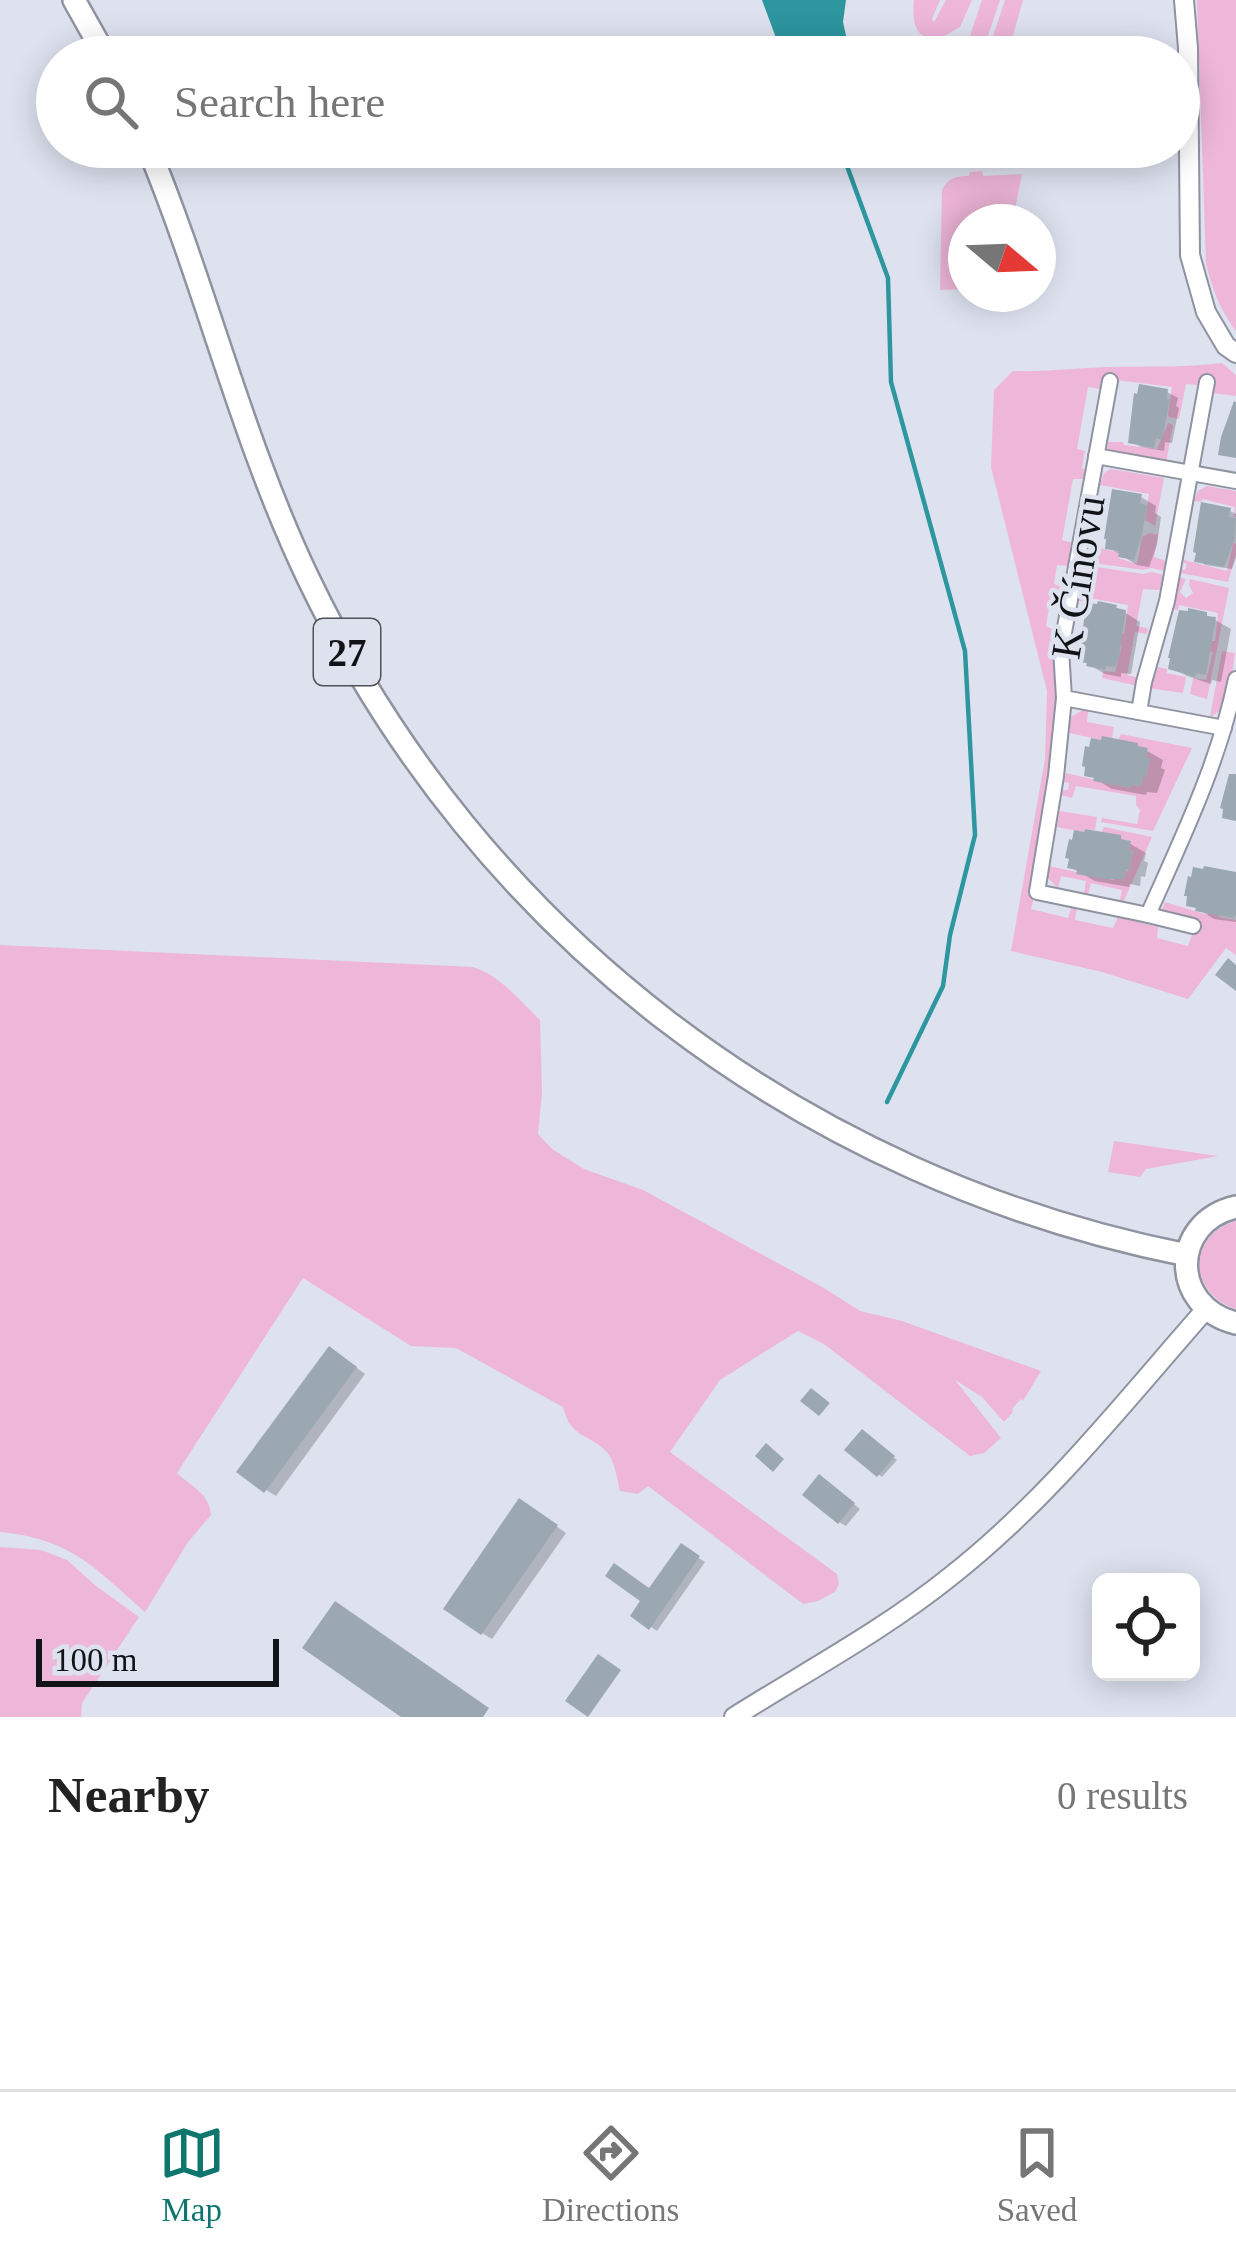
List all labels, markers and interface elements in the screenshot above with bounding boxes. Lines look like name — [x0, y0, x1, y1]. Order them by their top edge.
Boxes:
search box — [36, 36, 1200, 168]
icon: search — [78, 69, 144, 135]
text: Search here — [174, 77, 385, 127]
north arrow — [948, 204, 1056, 312]
street label: K Čínovu — [1042, 492, 1114, 662]
road number: 27 — [314, 619, 380, 685]
map controls — [1092, 1573, 1200, 1681]
button: locate — [1092, 1573, 1200, 1681]
scale bar — [36, 1633, 279, 1686]
text: 100 m — [54, 1642, 137, 1678]
text: Nearby — [48, 1767, 209, 1823]
text: 0 results — [1057, 1774, 1188, 1817]
tab: Map — [159, 2120, 225, 2229]
tab: Directions — [542, 2120, 679, 2229]
tab: Saved — [997, 2120, 1077, 2229]

